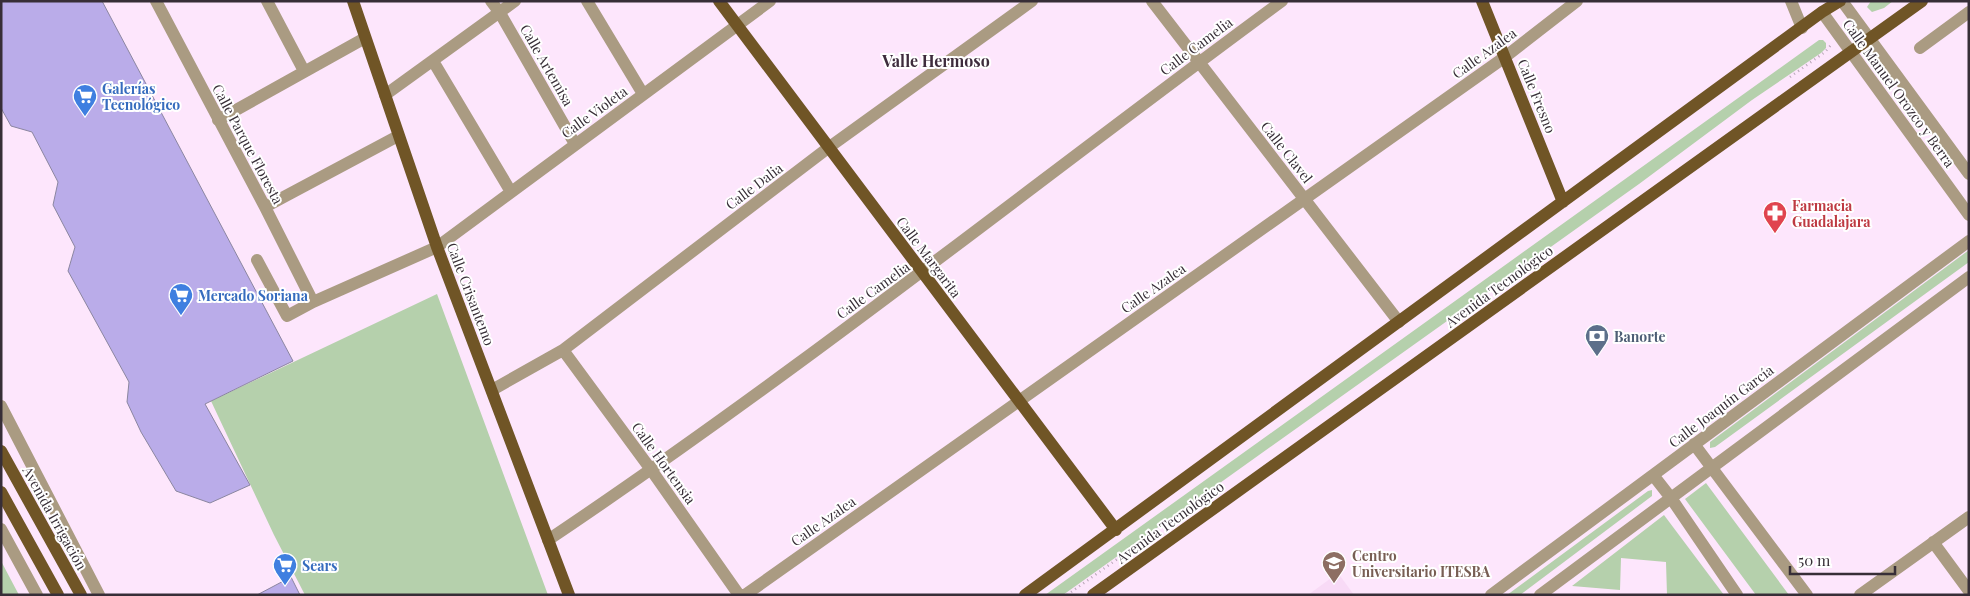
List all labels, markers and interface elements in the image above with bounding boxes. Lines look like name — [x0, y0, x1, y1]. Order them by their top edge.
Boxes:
street label: Calle Camelia — [1156, 12, 1236, 80]
street label: Calle Manuel Orozco y Berra — [1839, 15, 1959, 171]
street label: Calle Artemisa — [516, 21, 578, 109]
street label: Calle Azalea — [1448, 23, 1520, 83]
district label: Valle Hermoso — [881, 50, 990, 71]
street label: Calle Fresno — [1514, 56, 1561, 136]
place label: Galerías Tecnológico — [102, 79, 180, 114]
street label: Calle Parque Floresta — [208, 81, 288, 207]
street label: Calle Violeta — [557, 82, 631, 142]
supermarket icon: Galerías Tecnológico — [72, 83, 98, 117]
street label: Calle Clavel — [1257, 117, 1317, 187]
street label: Calle Dalia — [721, 158, 787, 214]
place label: Farmacia Guadalajara — [1792, 196, 1871, 231]
pharmacy icon: Farmacia Guadalajara — [1762, 200, 1788, 234]
street label: Calle Margarita — [892, 213, 966, 301]
street label: Calle Crisantemo — [443, 240, 499, 348]
street label: Avenida Tecnológico — [1441, 240, 1557, 332]
street label: Calle Camelia — [833, 257, 913, 323]
street label: Calle Azalea — [1117, 259, 1189, 317]
supermarket icon: Mercado Soriana — [168, 282, 194, 316]
place label: Mercado Soriana — [198, 286, 309, 305]
bank icon: Banorte — [1584, 323, 1610, 357]
place label: Banorte — [1614, 327, 1666, 346]
street label: Calle Joaquín García — [1665, 360, 1777, 452]
street label: Calle Hortensia — [628, 418, 700, 508]
street label: Avenida Irrigación — [18, 462, 92, 574]
street label: Avenida Tecnológico — [1112, 476, 1228, 568]
street label: Calle Azalea — [787, 492, 859, 550]
scale bar — [1790, 544, 1895, 576]
place label: Centro Universitario ITESBA — [1352, 546, 1491, 581]
school or university icon: Centro Universitario ITESBA — [1321, 550, 1347, 584]
text: 50 m — [1798, 550, 1831, 570]
supermarket icon: Sears — [272, 552, 298, 586]
place label: Sears — [302, 556, 338, 575]

